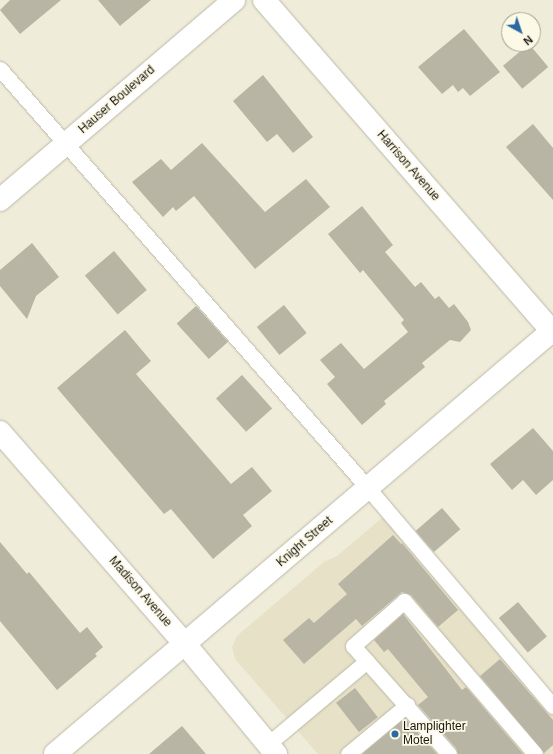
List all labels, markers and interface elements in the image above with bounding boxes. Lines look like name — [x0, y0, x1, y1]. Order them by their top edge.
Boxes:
north arrow — [501, 12, 541, 52]
text: N — [521, 33, 535, 48]
street label: Hauser Boulevard — [76, 63, 158, 137]
street label: Harrison Avenue — [373, 128, 443, 204]
street label: Knight Street — [274, 514, 336, 570]
street label: Madison Avenue — [105, 554, 175, 630]
place label: Lamplighter Motel — [403, 720, 466, 748]
marker: Lamplighter Motel — [390, 729, 400, 739]

